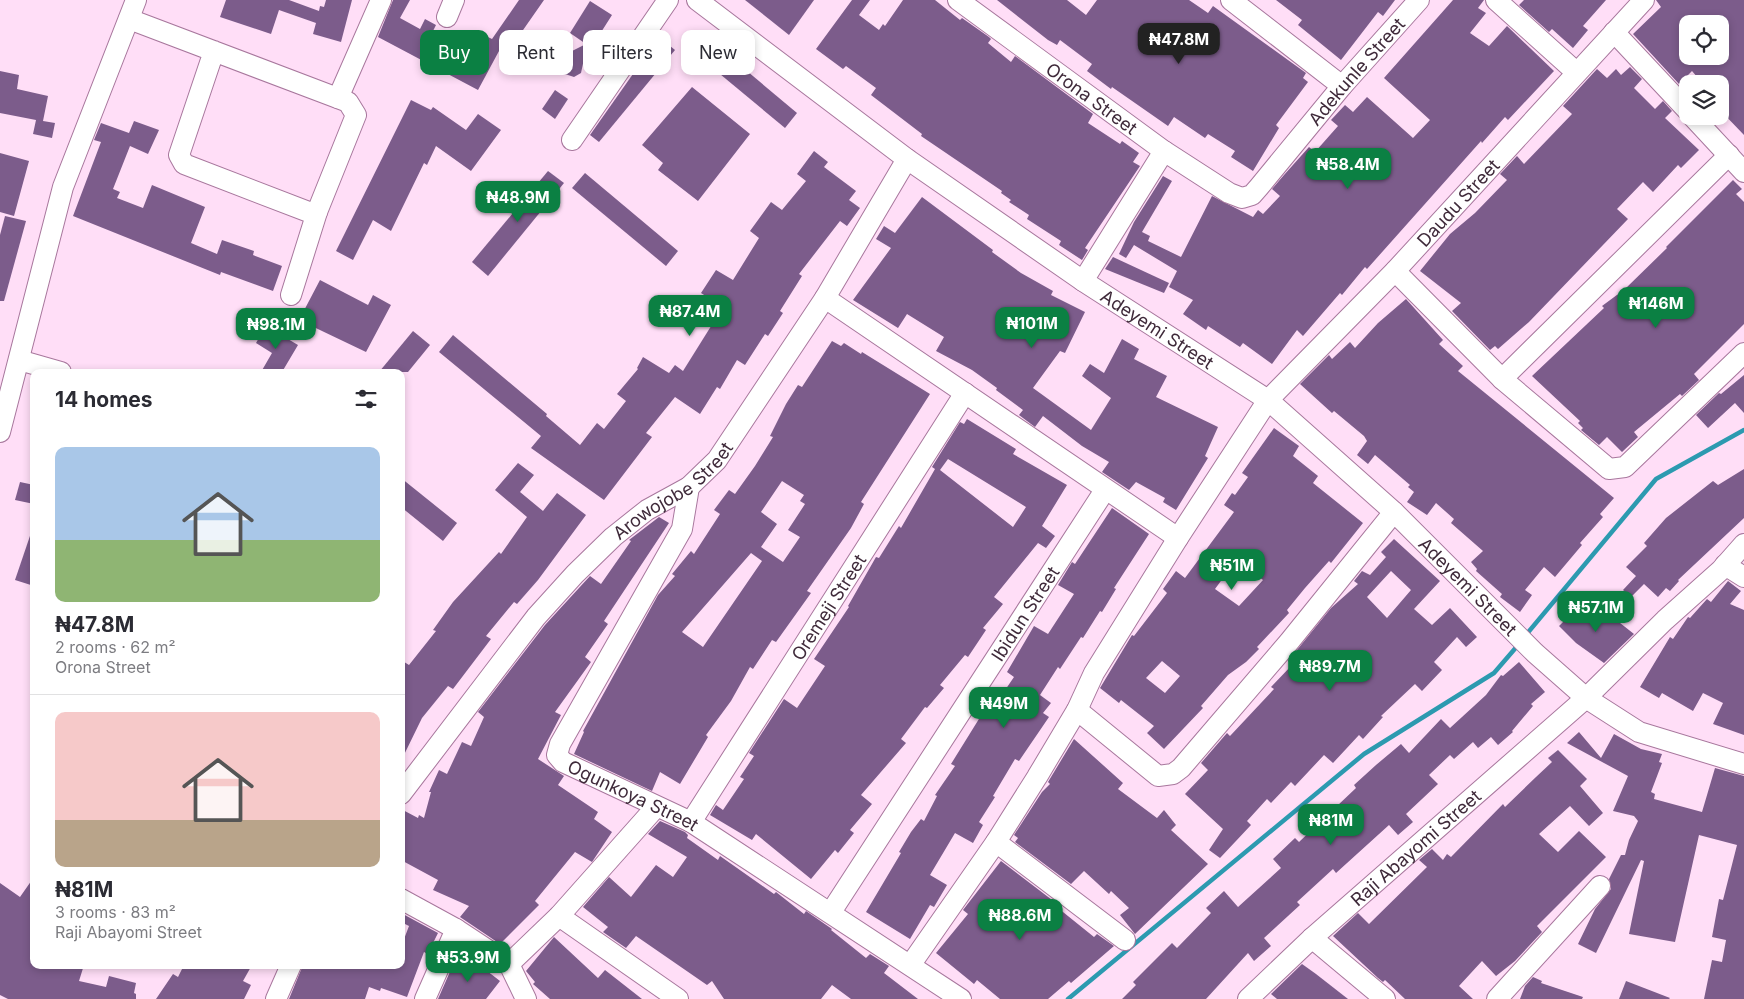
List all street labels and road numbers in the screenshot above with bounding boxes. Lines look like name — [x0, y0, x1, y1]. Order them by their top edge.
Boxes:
street label: Adekunle Street — [1304, 13, 1409, 129]
street label: Orona Street — [1042, 58, 1142, 139]
street label: Daudu Street — [1412, 154, 1503, 251]
street label: Adeyemi Street — [1097, 285, 1218, 373]
street label: Arowojobe Street — [609, 438, 737, 544]
street label: Adeyemi Street — [1415, 533, 1522, 640]
street label: Oremeji Street — [787, 550, 870, 664]
street label: Ibidun Street — [987, 562, 1063, 665]
street label: Ogunkoya Street — [564, 755, 703, 835]
street label: Raji Abayomi Street — [1346, 785, 1485, 910]

